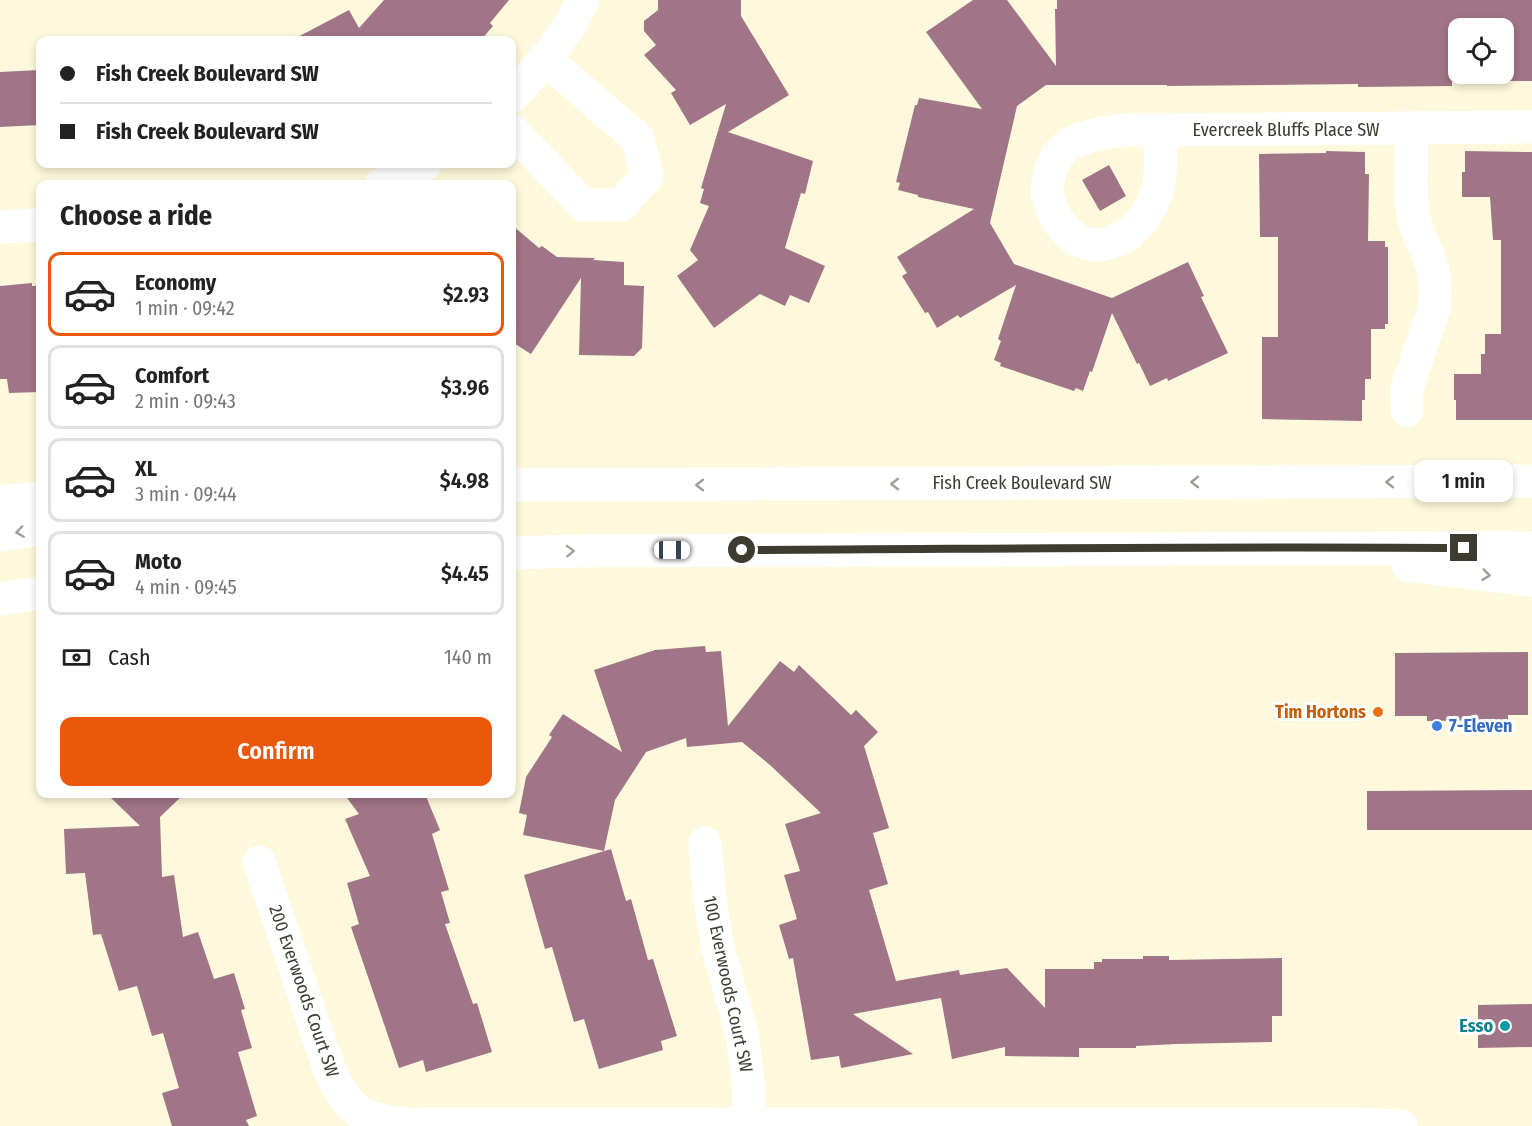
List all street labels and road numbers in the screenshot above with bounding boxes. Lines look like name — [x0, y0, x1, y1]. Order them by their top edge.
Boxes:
street label: Evercreek Bluffs Place SW — [1193, 119, 1380, 141]
street label: Fish Creek Boulevard SW — [933, 472, 1112, 494]
street label: 100 Everwoods Court SW — [699, 894, 758, 1075]
street label: 200 Everwoods Court SW — [264, 902, 344, 1080]

